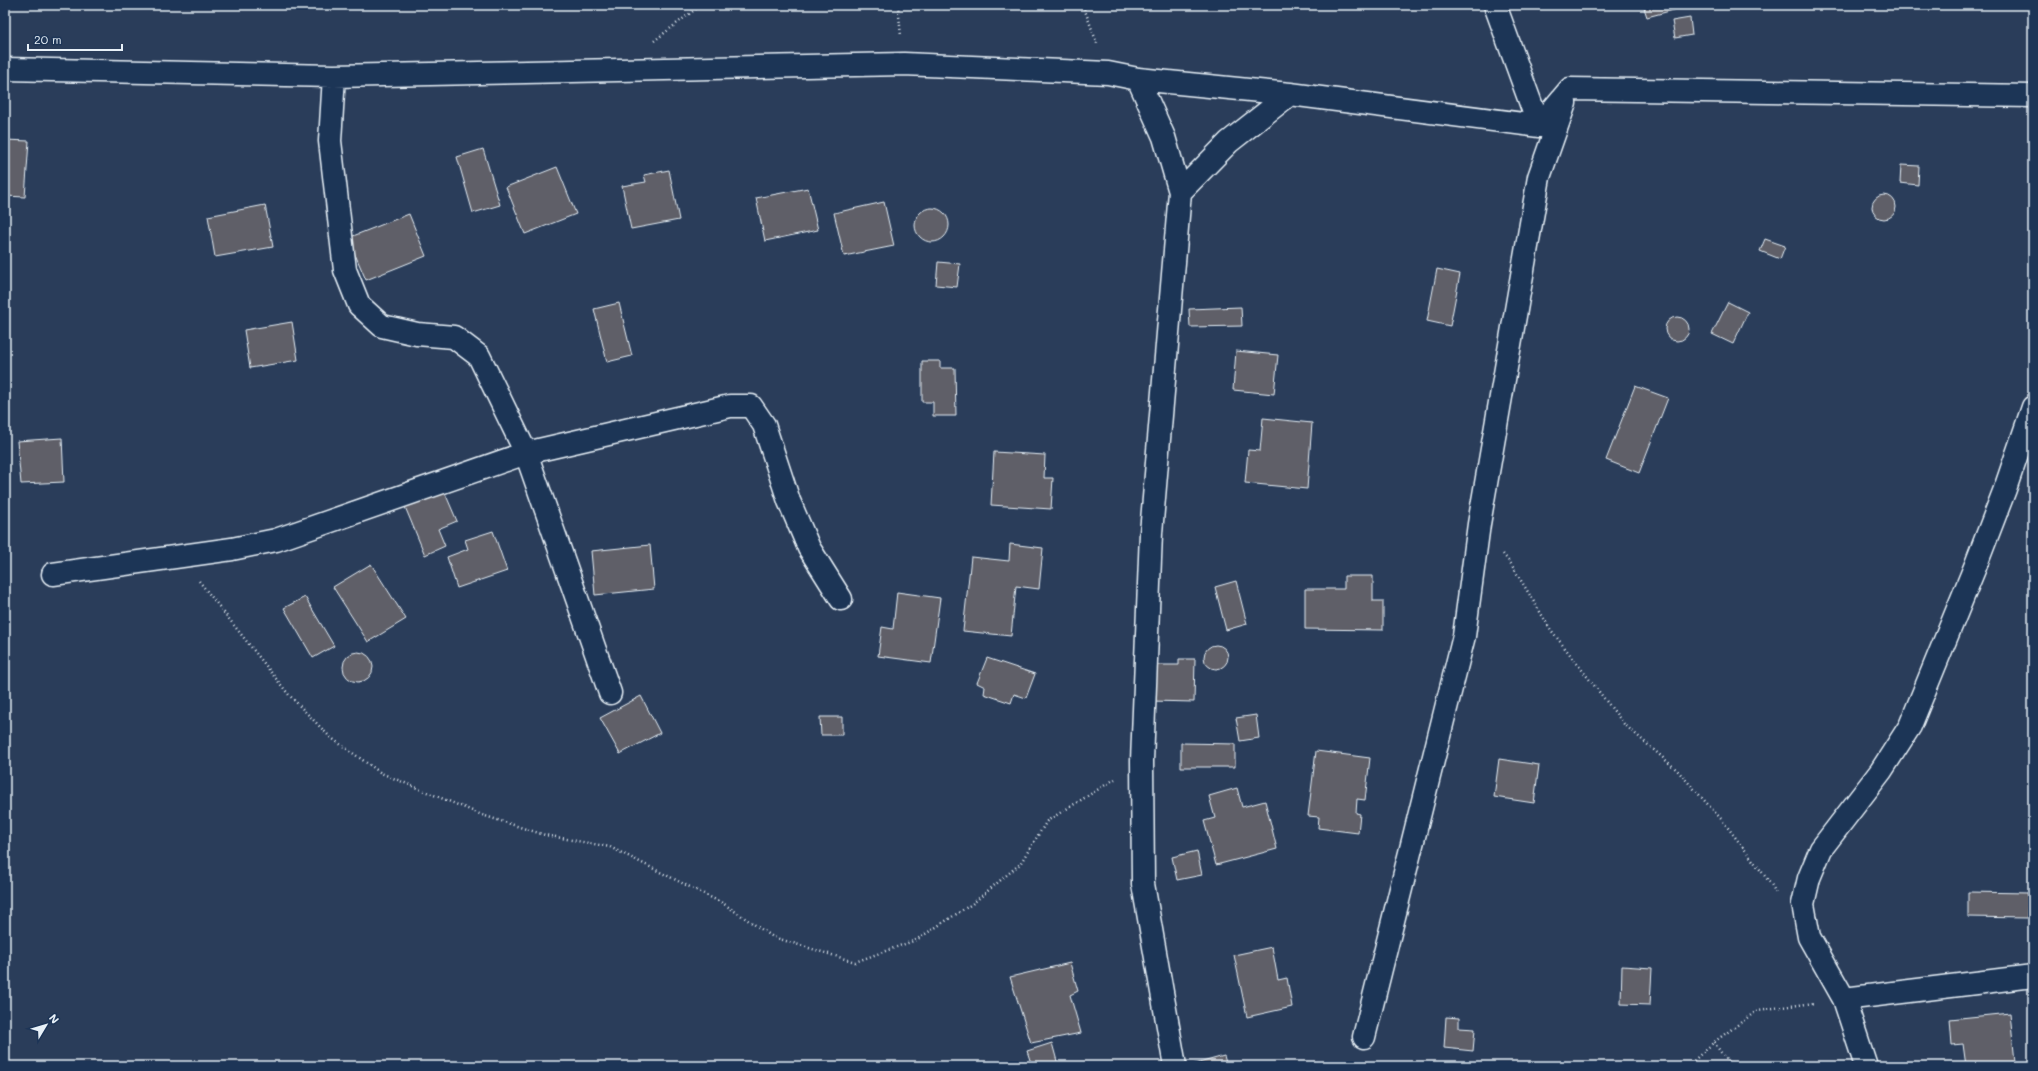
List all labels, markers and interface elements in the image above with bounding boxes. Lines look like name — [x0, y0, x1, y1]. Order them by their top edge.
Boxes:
scale bar — [28, 26, 122, 52]
text: 20 m — [34, 31, 62, 47]
north arrow — [26, 1005, 66, 1045]
text: N — [46, 1011, 63, 1026]

